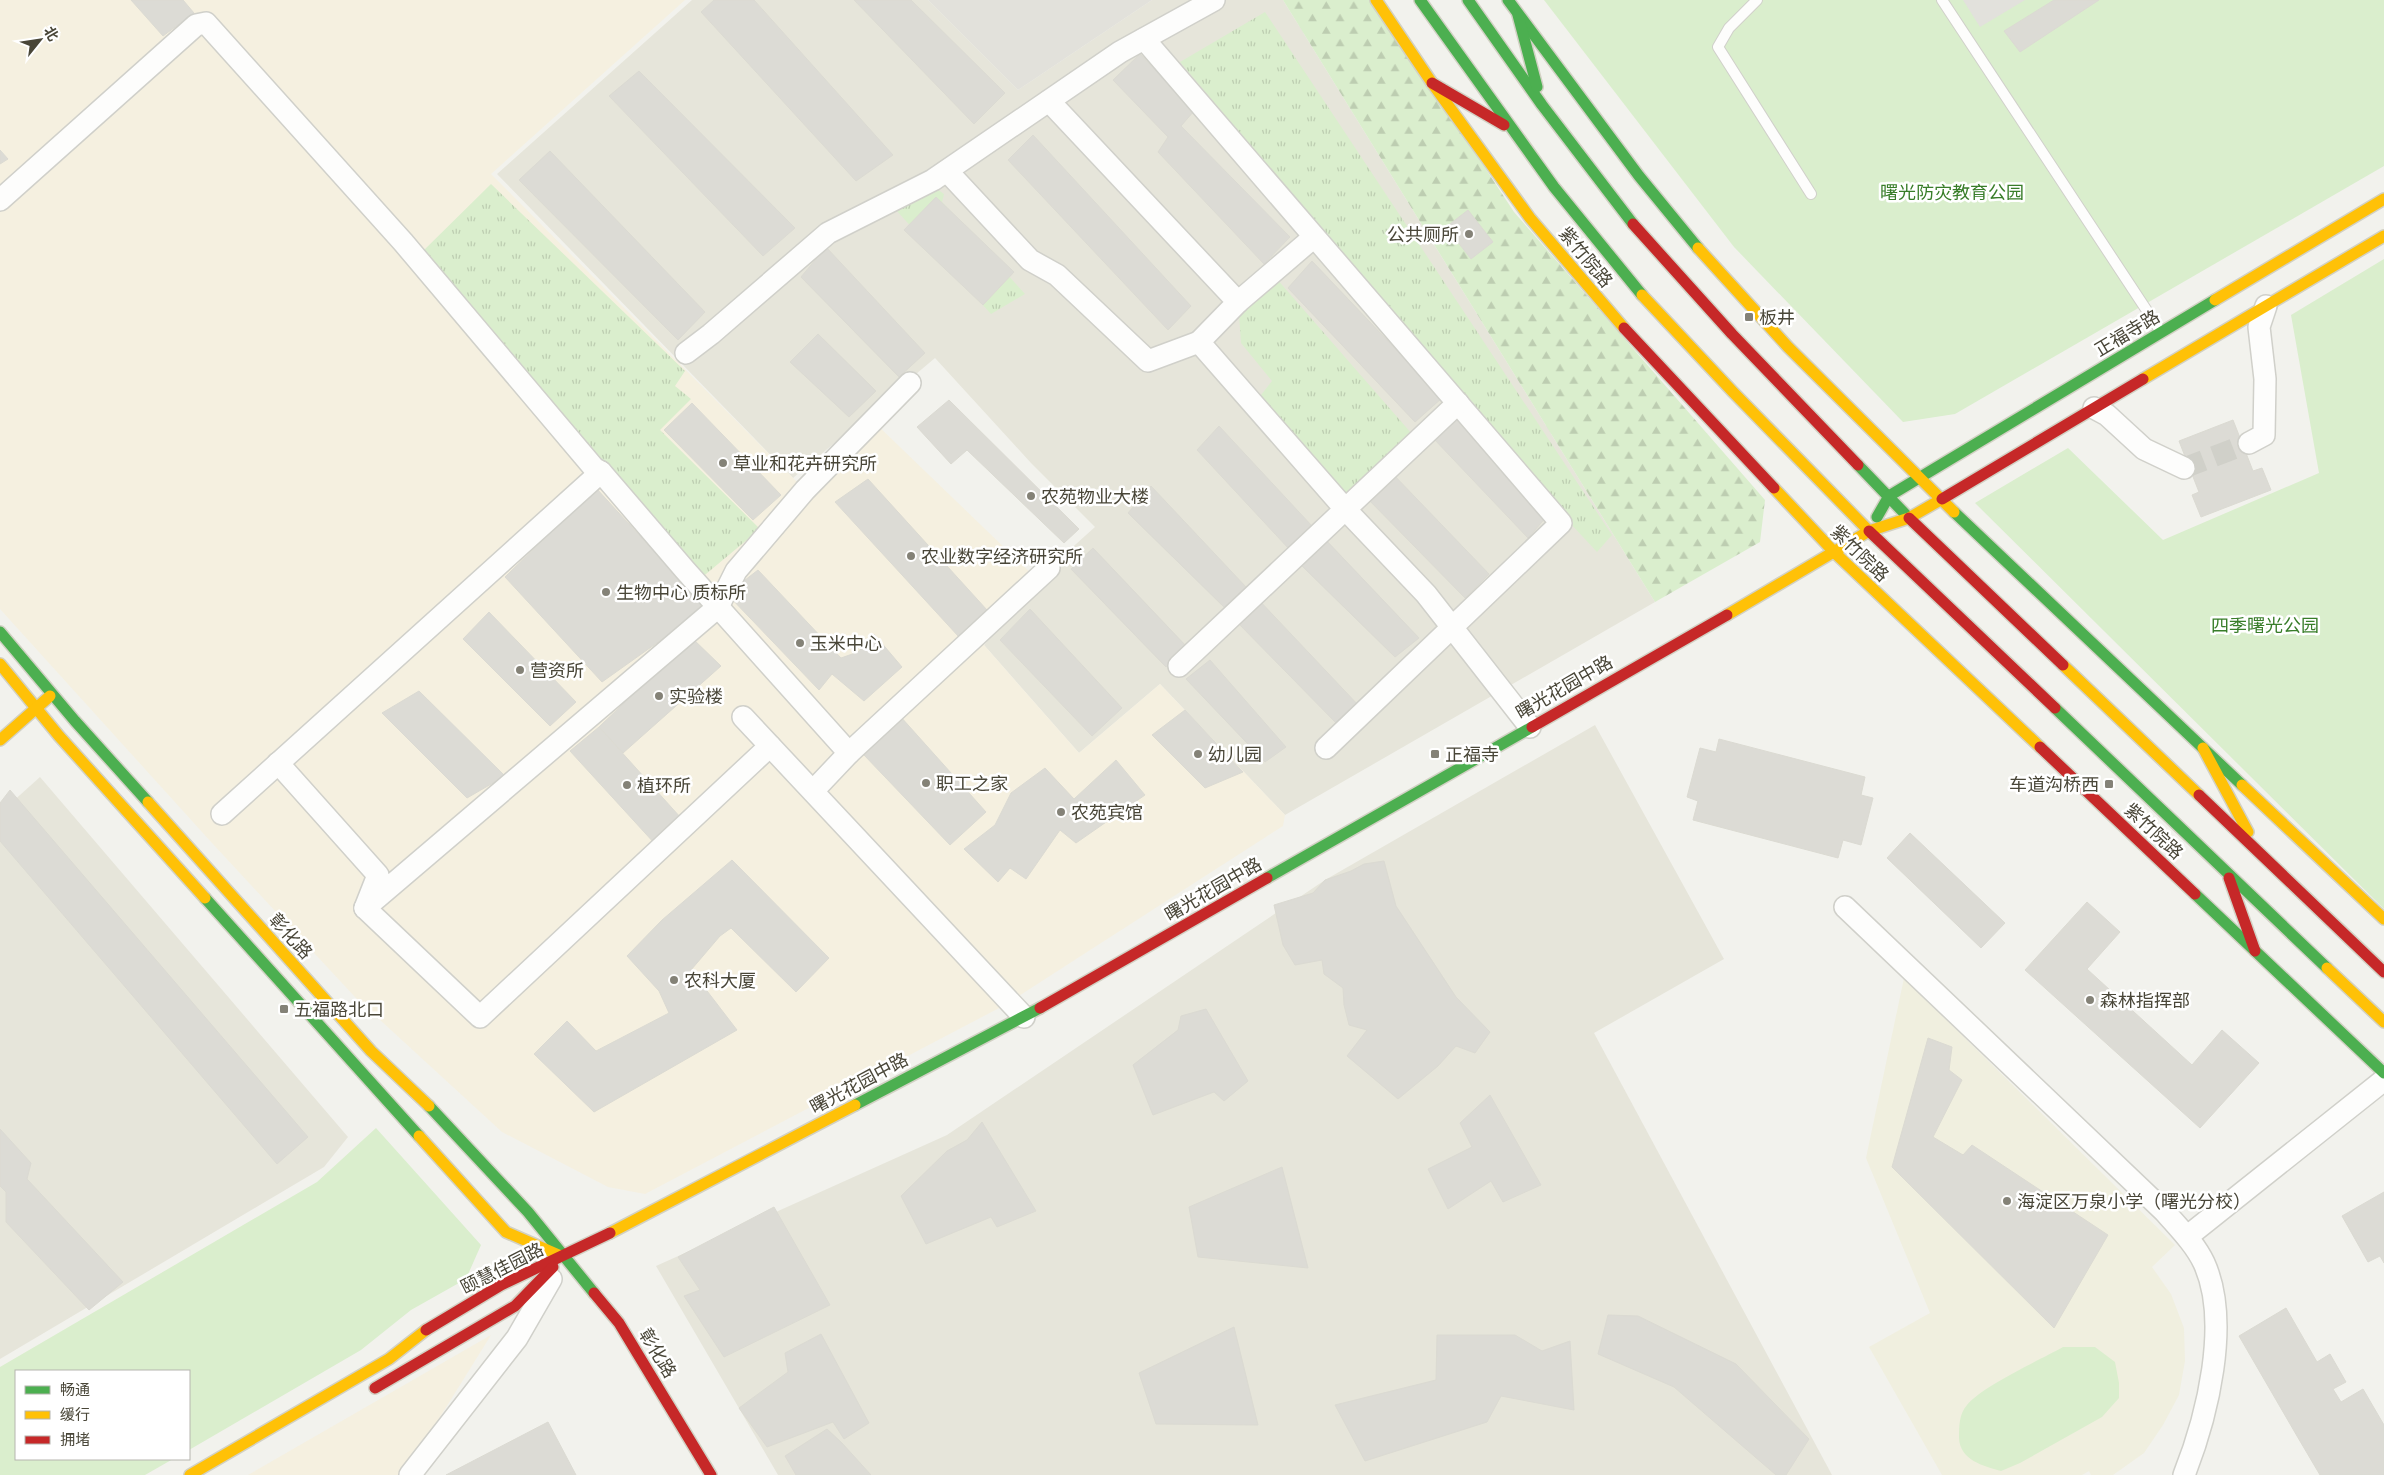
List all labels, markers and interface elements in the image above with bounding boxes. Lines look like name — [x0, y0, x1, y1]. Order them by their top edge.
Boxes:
north arrow — [15, 15, 65, 65]
text: 北 — [40, 23, 63, 44]
park label: 曙光防灾教育公园 — [1880, 181, 2024, 204]
street label: 紫竹院路 — [1554, 222, 1618, 292]
place label: 公共厕所 — [1387, 223, 1459, 246]
marker: 公共厕所 — [1463, 228, 1475, 240]
street label: 正福寺路 — [2090, 305, 2164, 361]
place label: 板井 — [1759, 306, 1795, 329]
marker: 板井 — [1743, 311, 1755, 323]
place label: 草业和花卉研究所 — [733, 452, 877, 475]
marker: 草业和花卉研究所 — [717, 457, 729, 469]
place label: 农苑物业大楼 — [1041, 485, 1149, 508]
marker: 农苑物业大楼 — [1025, 490, 1037, 502]
street label: 紫竹院路 — [1826, 520, 1894, 586]
place label: 农业数字经济研究所 — [921, 545, 1083, 568]
marker: 农业数字经济研究所 — [905, 550, 917, 562]
place label: 生物中心 质标所 — [616, 581, 746, 604]
marker: 生物中心 质标所 — [600, 586, 612, 598]
park label: 四季曙光公园 — [2211, 614, 2319, 637]
place label: 玉米中心 — [810, 632, 882, 655]
marker: 玉米中心 — [794, 637, 806, 649]
street label: 曙光花园中路 — [1511, 650, 1617, 724]
place label: 营资所 — [530, 659, 584, 682]
marker: 营资所 — [514, 664, 526, 676]
place label: 实验楼 — [669, 685, 723, 708]
marker: 实验楼 — [653, 690, 665, 702]
place label: 幼儿园 — [1208, 743, 1262, 766]
place label: 正福寺 — [1445, 743, 1499, 766]
marker: 幼儿园 — [1192, 748, 1204, 760]
marker: 正福寺 — [1429, 748, 1441, 760]
place label: 职工之家 — [936, 772, 1008, 795]
place label: 车道沟桥西 — [2009, 773, 2099, 796]
place label: 植环所 — [637, 774, 691, 797]
marker: 职工之家 — [920, 777, 932, 789]
marker: 车道沟桥西 — [2103, 778, 2115, 790]
marker: 植环所 — [621, 779, 633, 791]
street label: 紫竹院路 — [2120, 798, 2188, 864]
place label: 农苑宾馆 — [1071, 801, 1143, 824]
marker: 农苑宾馆 — [1055, 806, 1067, 818]
street label: 曙光花园中路 — [1160, 852, 1266, 926]
street label: 彰化路 — [264, 908, 318, 964]
place label: 农科大厦 — [684, 969, 756, 992]
marker: 农科大厦 — [668, 974, 680, 986]
place label: 森林指挥部 — [2100, 989, 2190, 1012]
marker: 森林指挥部 — [2084, 994, 2096, 1006]
place label: 五福路北口 — [294, 998, 384, 1021]
marker: 五福路北口 — [278, 1003, 290, 1015]
street label: 曙光花园中路 — [806, 1047, 912, 1119]
place label: 海淀区万泉小学（曙光分校） — [2017, 1190, 2251, 1213]
marker: 海淀区万泉小学（曙光分校） — [2001, 1195, 2013, 1207]
street label: 颐慧佳园路 — [457, 1237, 547, 1299]
street label: 彰化路 — [634, 1324, 682, 1382]
legend — [15, 1370, 190, 1460]
text: 畅通 — [60, 1380, 90, 1399]
text: 缓行 — [60, 1405, 90, 1424]
text: 拥堵 — [60, 1430, 90, 1449]

